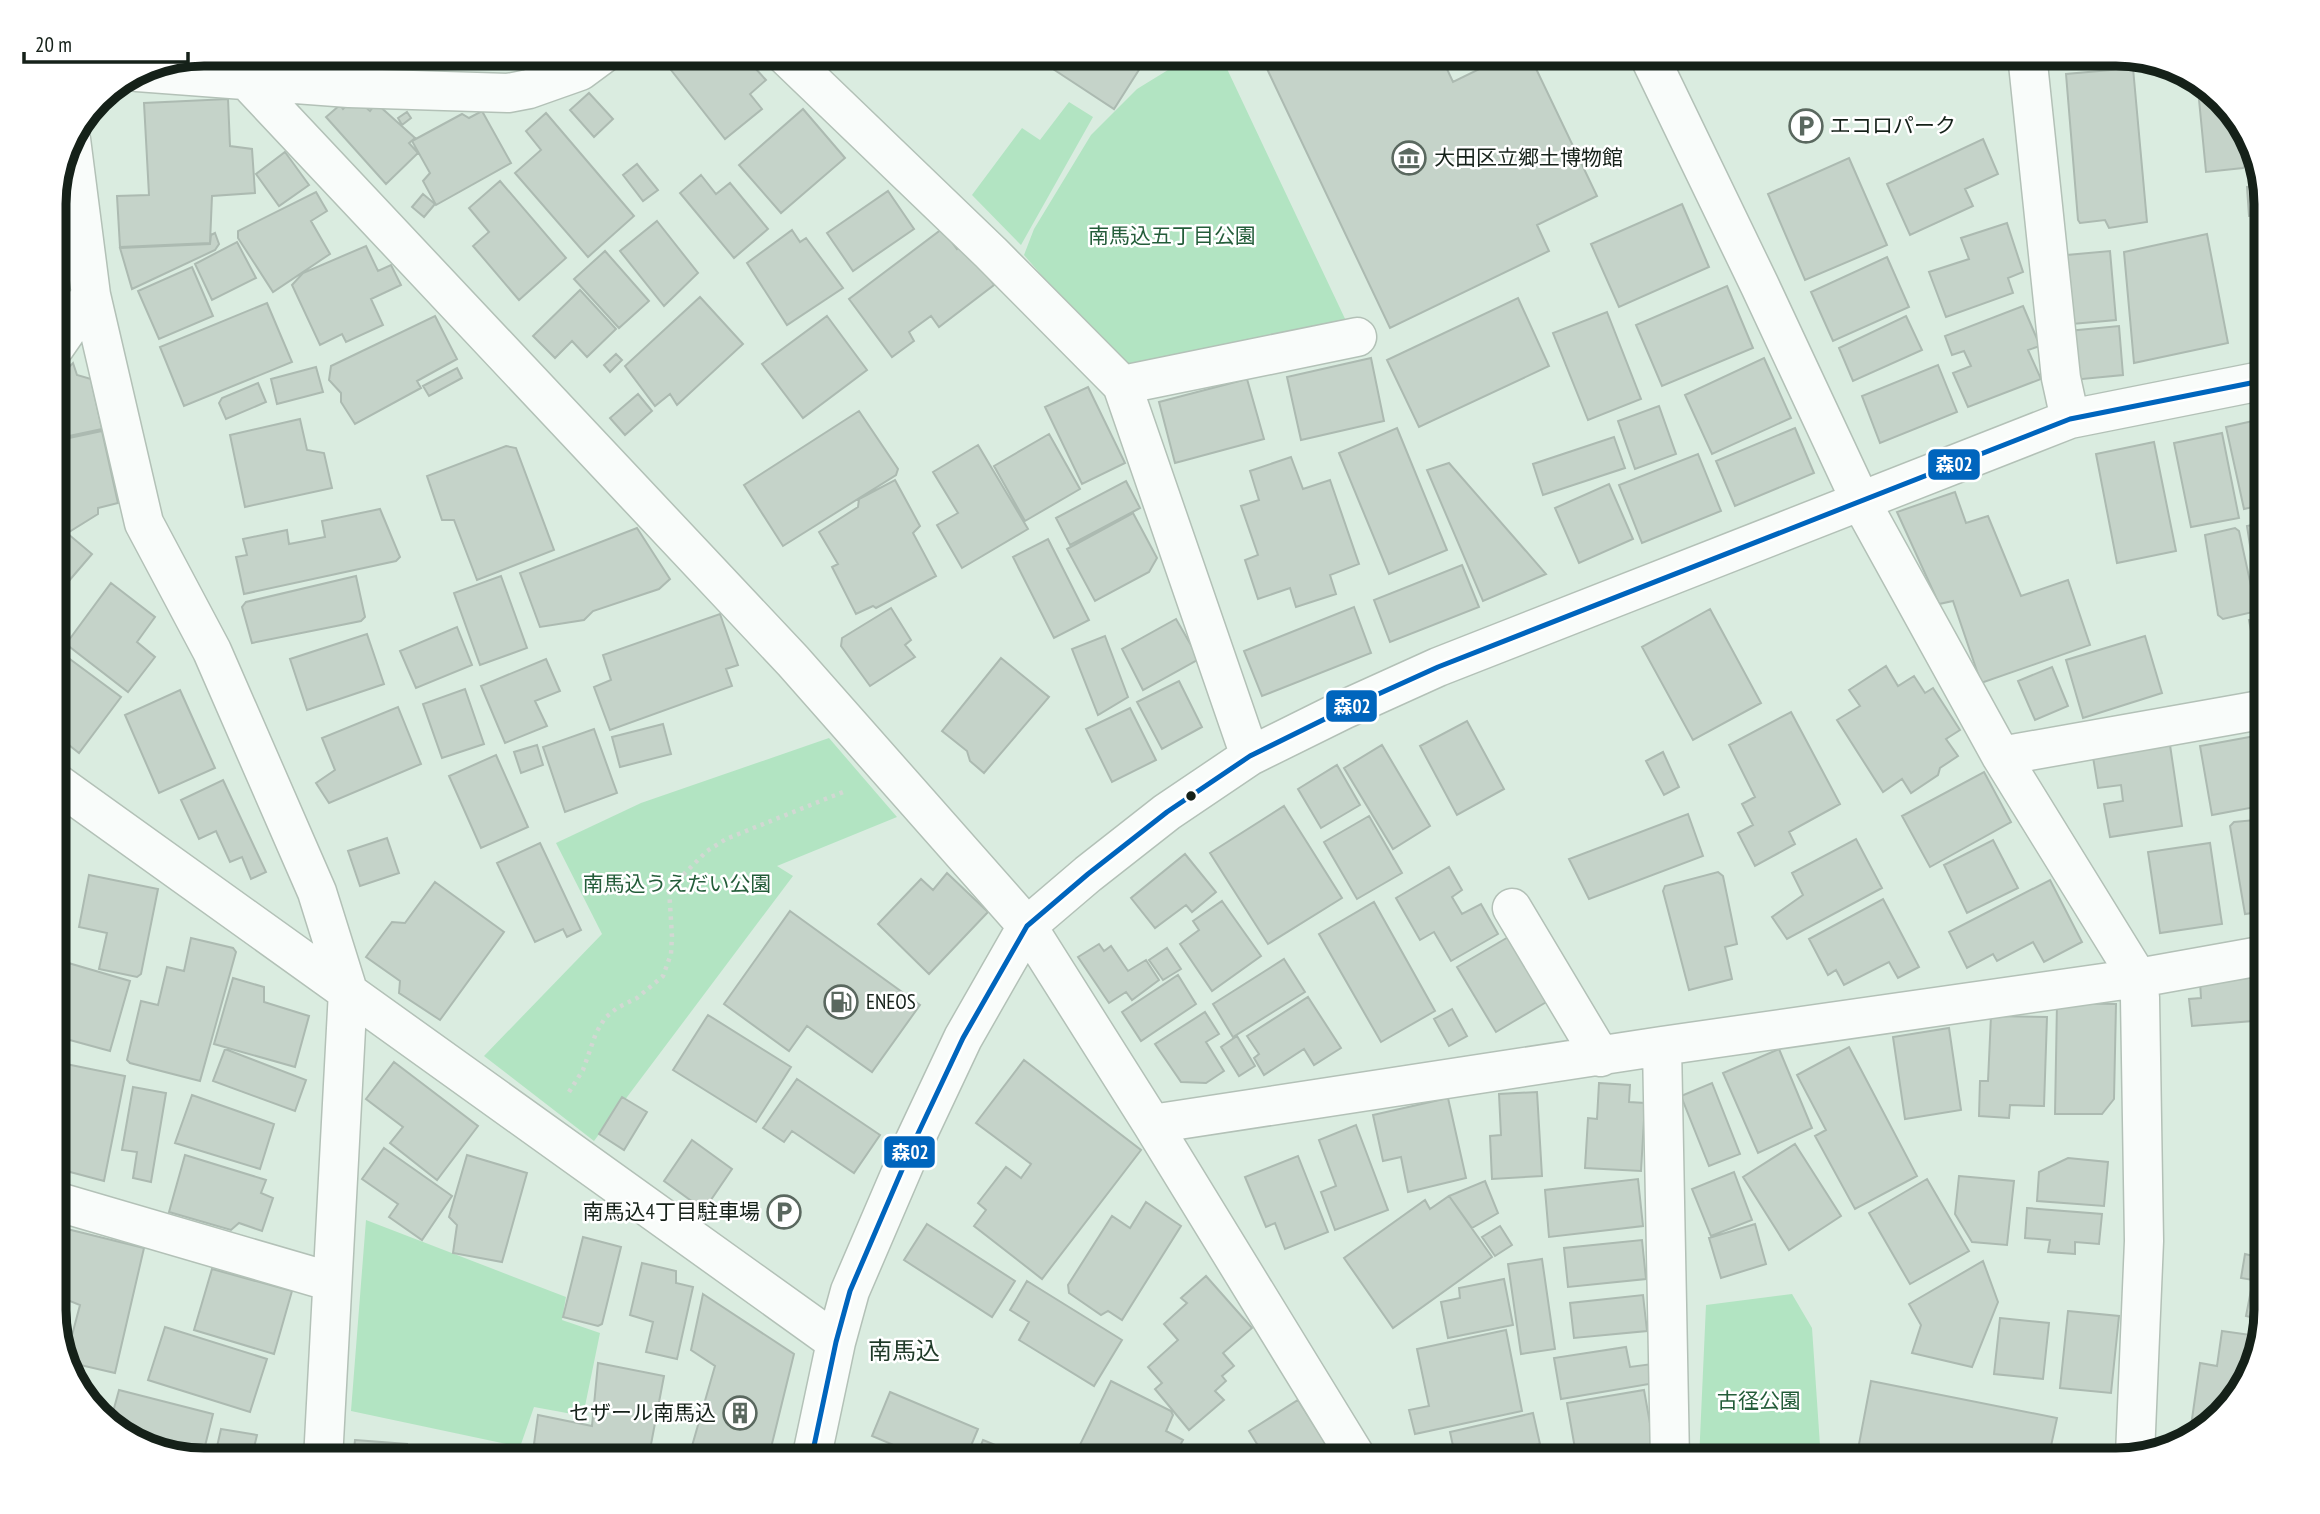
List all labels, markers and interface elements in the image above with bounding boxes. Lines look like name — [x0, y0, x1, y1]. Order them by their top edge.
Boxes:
scale bar — [24, 21, 189, 65]
text: 20 m — [35, 31, 72, 58]
parking icon: エコロパーク — [1787, 107, 1825, 145]
place label: エコロパーク — [1830, 112, 1956, 139]
museum icon: 大田区立郷土博物館 — [1390, 139, 1428, 177]
place label: 大田区立郷土博物館 — [1434, 144, 1623, 171]
park label: 南馬込五丁目公園 — [1088, 222, 1256, 249]
line badge: 森02 — [1927, 448, 1981, 481]
text: 森02 — [1935, 452, 1973, 476]
line badge: 森02 — [1325, 689, 1378, 723]
text: 森02 — [1333, 694, 1371, 718]
unlabelled marker — [1184, 789, 1198, 803]
park label: 南馬込うえだい公園 — [583, 870, 772, 897]
fuel station icon: ENEOS — [822, 983, 860, 1021]
place label: ENEOS — [866, 988, 916, 1015]
line badge: 森02 — [883, 1135, 936, 1169]
text: 森02 — [891, 1140, 929, 1164]
parking icon: 南馬込4丁目駐車場 — [765, 1193, 803, 1231]
place label: 南馬込4丁目駐車場 — [583, 1198, 760, 1225]
district label: 南馬込 — [868, 1335, 940, 1366]
park label: 古径公園 — [1717, 1387, 1801, 1414]
building icon: セザール南馬込 — [721, 1394, 759, 1432]
place label: セザール南馬込 — [569, 1399, 716, 1426]

